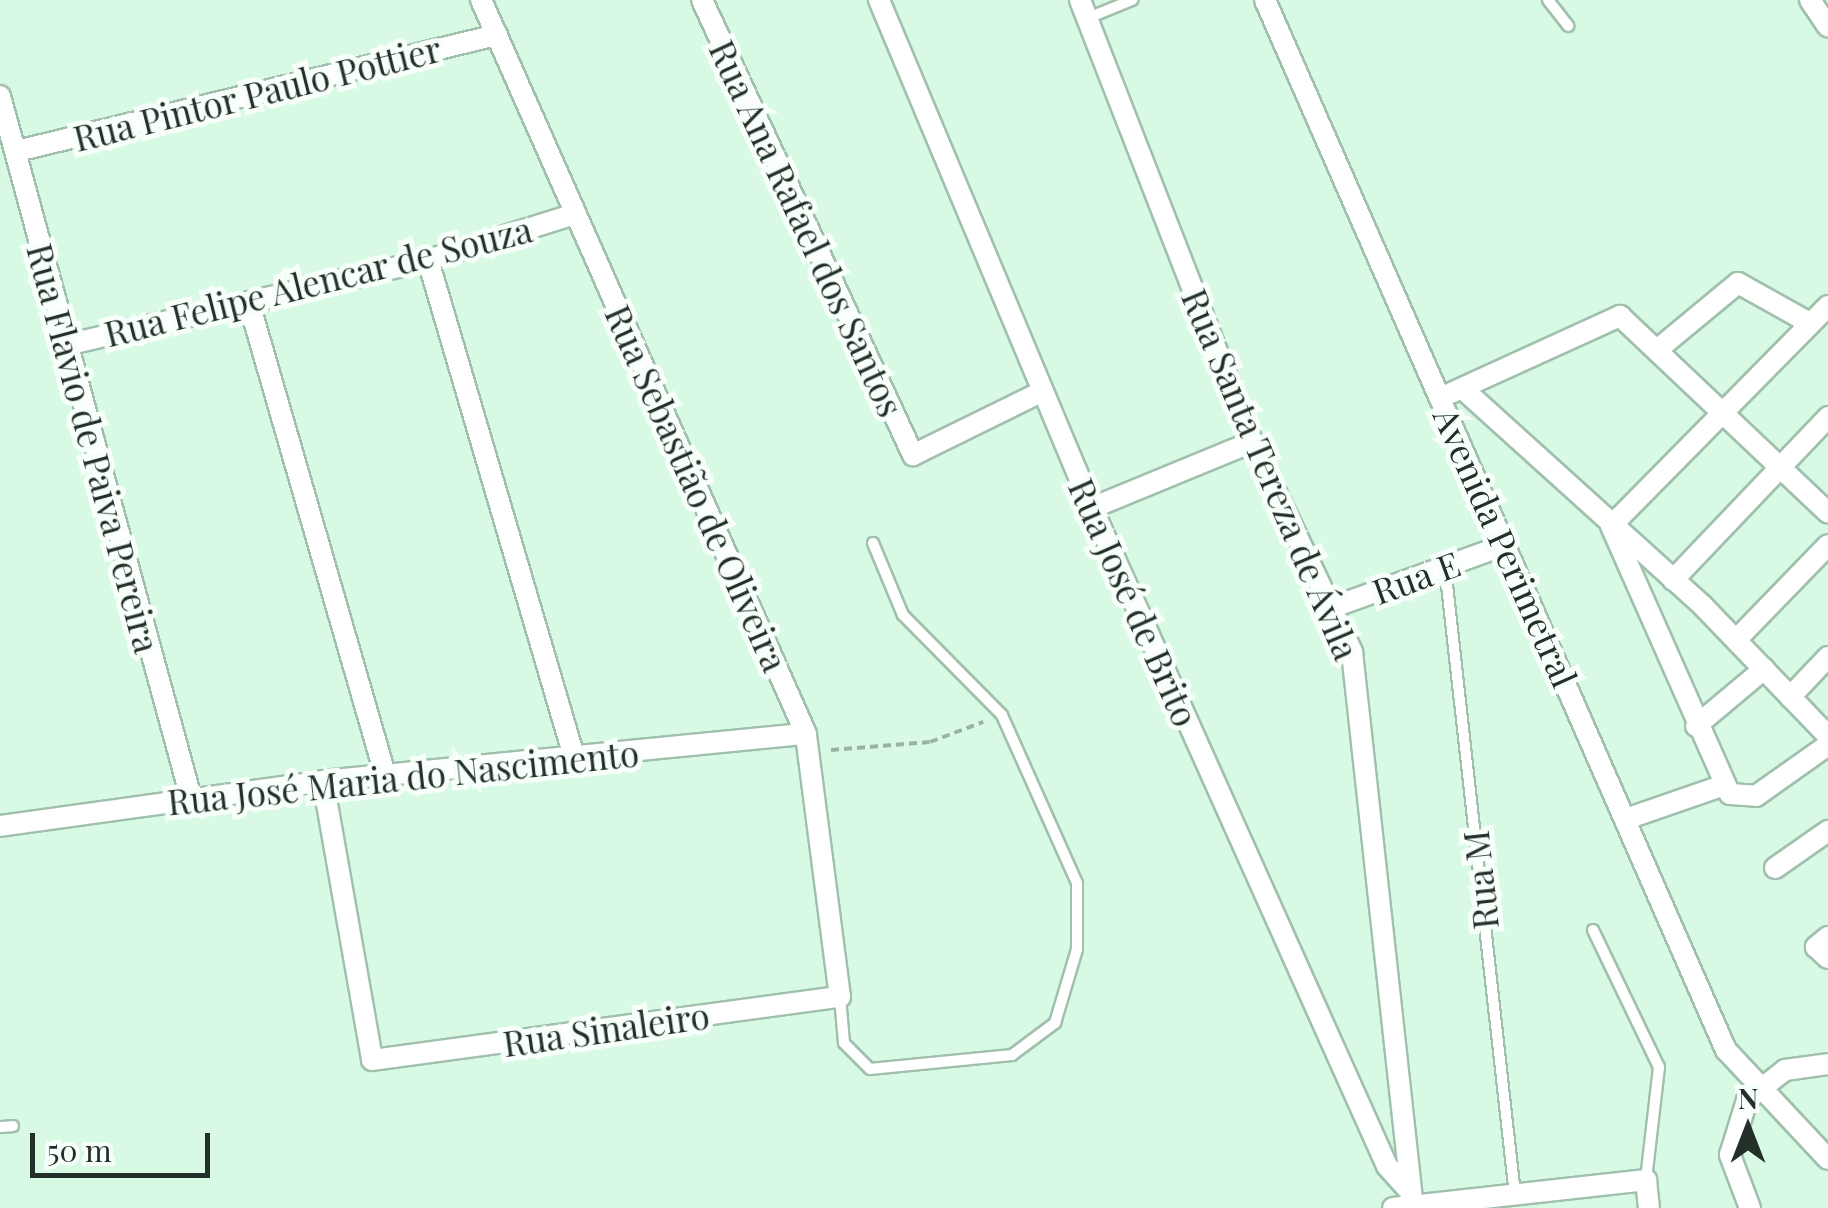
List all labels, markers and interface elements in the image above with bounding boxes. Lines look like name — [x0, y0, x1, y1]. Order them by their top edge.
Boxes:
street label: Rua Pintor Paulo Pottier — [68, 27, 446, 159]
street label: Rua Ana Rafael dos Santos — [701, 32, 913, 424]
street label: Rua Felipe Alencar de Souza — [99, 207, 537, 355]
street label: Rua Flavio de Paiva Pereira — [19, 238, 169, 658]
street label: Rua Santa Tereza de Ávila — [1173, 281, 1369, 667]
street label: Rua Sebastião de Oliveira — [597, 298, 797, 678]
street label: Avenida Perimetral — [1425, 401, 1587, 693]
street label: Rua José de Brito — [1061, 472, 1207, 732]
street label: Rua E — [1366, 542, 1466, 612]
street label: Rua José Maria do Nascimento — [165, 731, 641, 823]
street label: Rua M — [1454, 828, 1506, 932]
street label: Rua Sinaleiro — [500, 994, 712, 1064]
north arrow — [1698, 1078, 1798, 1178]
text: N — [1738, 1079, 1758, 1116]
scale bar — [35, 1113, 215, 1175]
text: 50 m — [47, 1130, 112, 1170]

